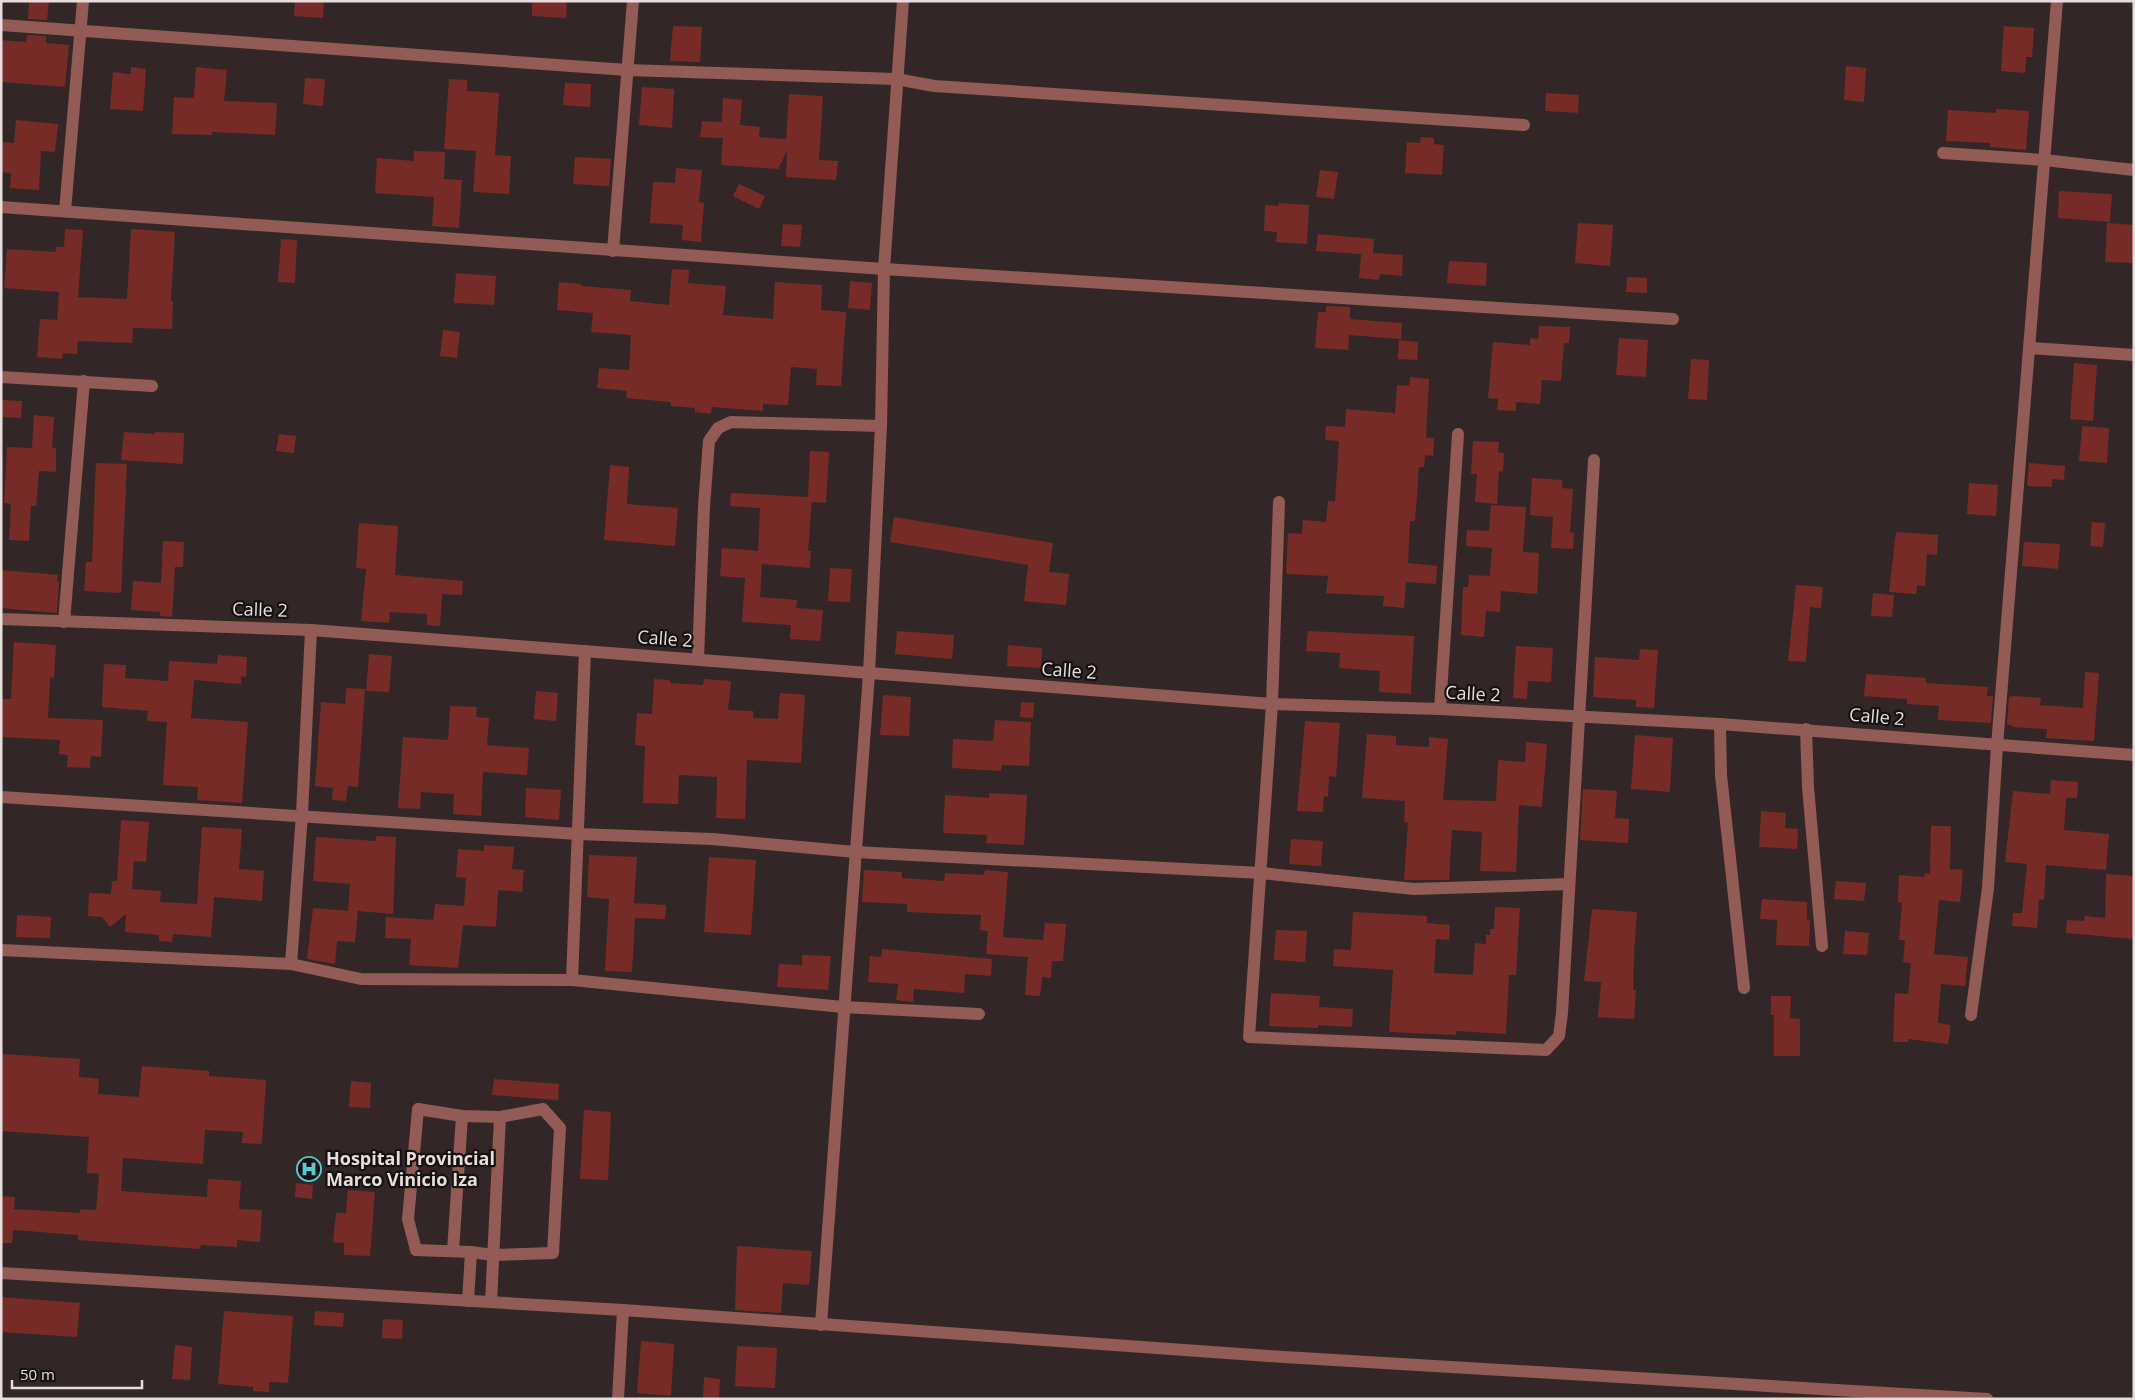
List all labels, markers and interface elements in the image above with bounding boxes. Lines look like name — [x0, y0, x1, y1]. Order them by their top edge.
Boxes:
street label: Calle 2 — [232, 596, 288, 622]
street label: Calle 2 — [637, 624, 694, 652]
street label: Calle 2 — [1041, 656, 1098, 684]
street label: Calle 2 — [1445, 680, 1501, 706]
street label: Calle 2 — [1848, 702, 1906, 730]
place label: Hospital Provincial Marco Vinicio Iza — [326, 1146, 495, 1191]
hospital icon: Hospital Provincial Marco Vinicio Iza — [296, 1156, 322, 1182]
scale bar — [12, 1358, 142, 1390]
text: 50 m — [20, 1364, 55, 1384]

